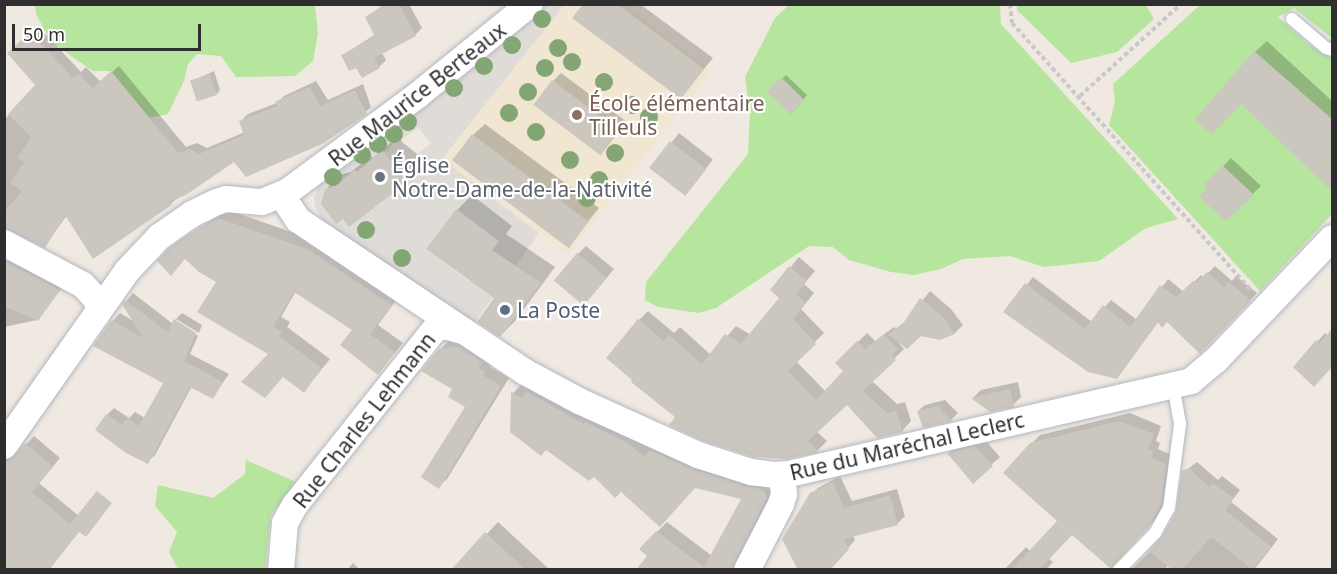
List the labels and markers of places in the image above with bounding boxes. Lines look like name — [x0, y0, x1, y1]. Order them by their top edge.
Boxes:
place label: École élémentaire Tilleuls — [589, 90, 765, 140]
marker: École élémentaire Tilleuls — [570, 108, 584, 122]
place label: Église Notre-Dame-de-la-Nativité — [392, 152, 652, 202]
marker: Église Notre-Dame-de-la-Nativité — [373, 170, 387, 184]
place label: La Poste — [517, 297, 600, 323]
marker: La Poste — [498, 303, 512, 317]

